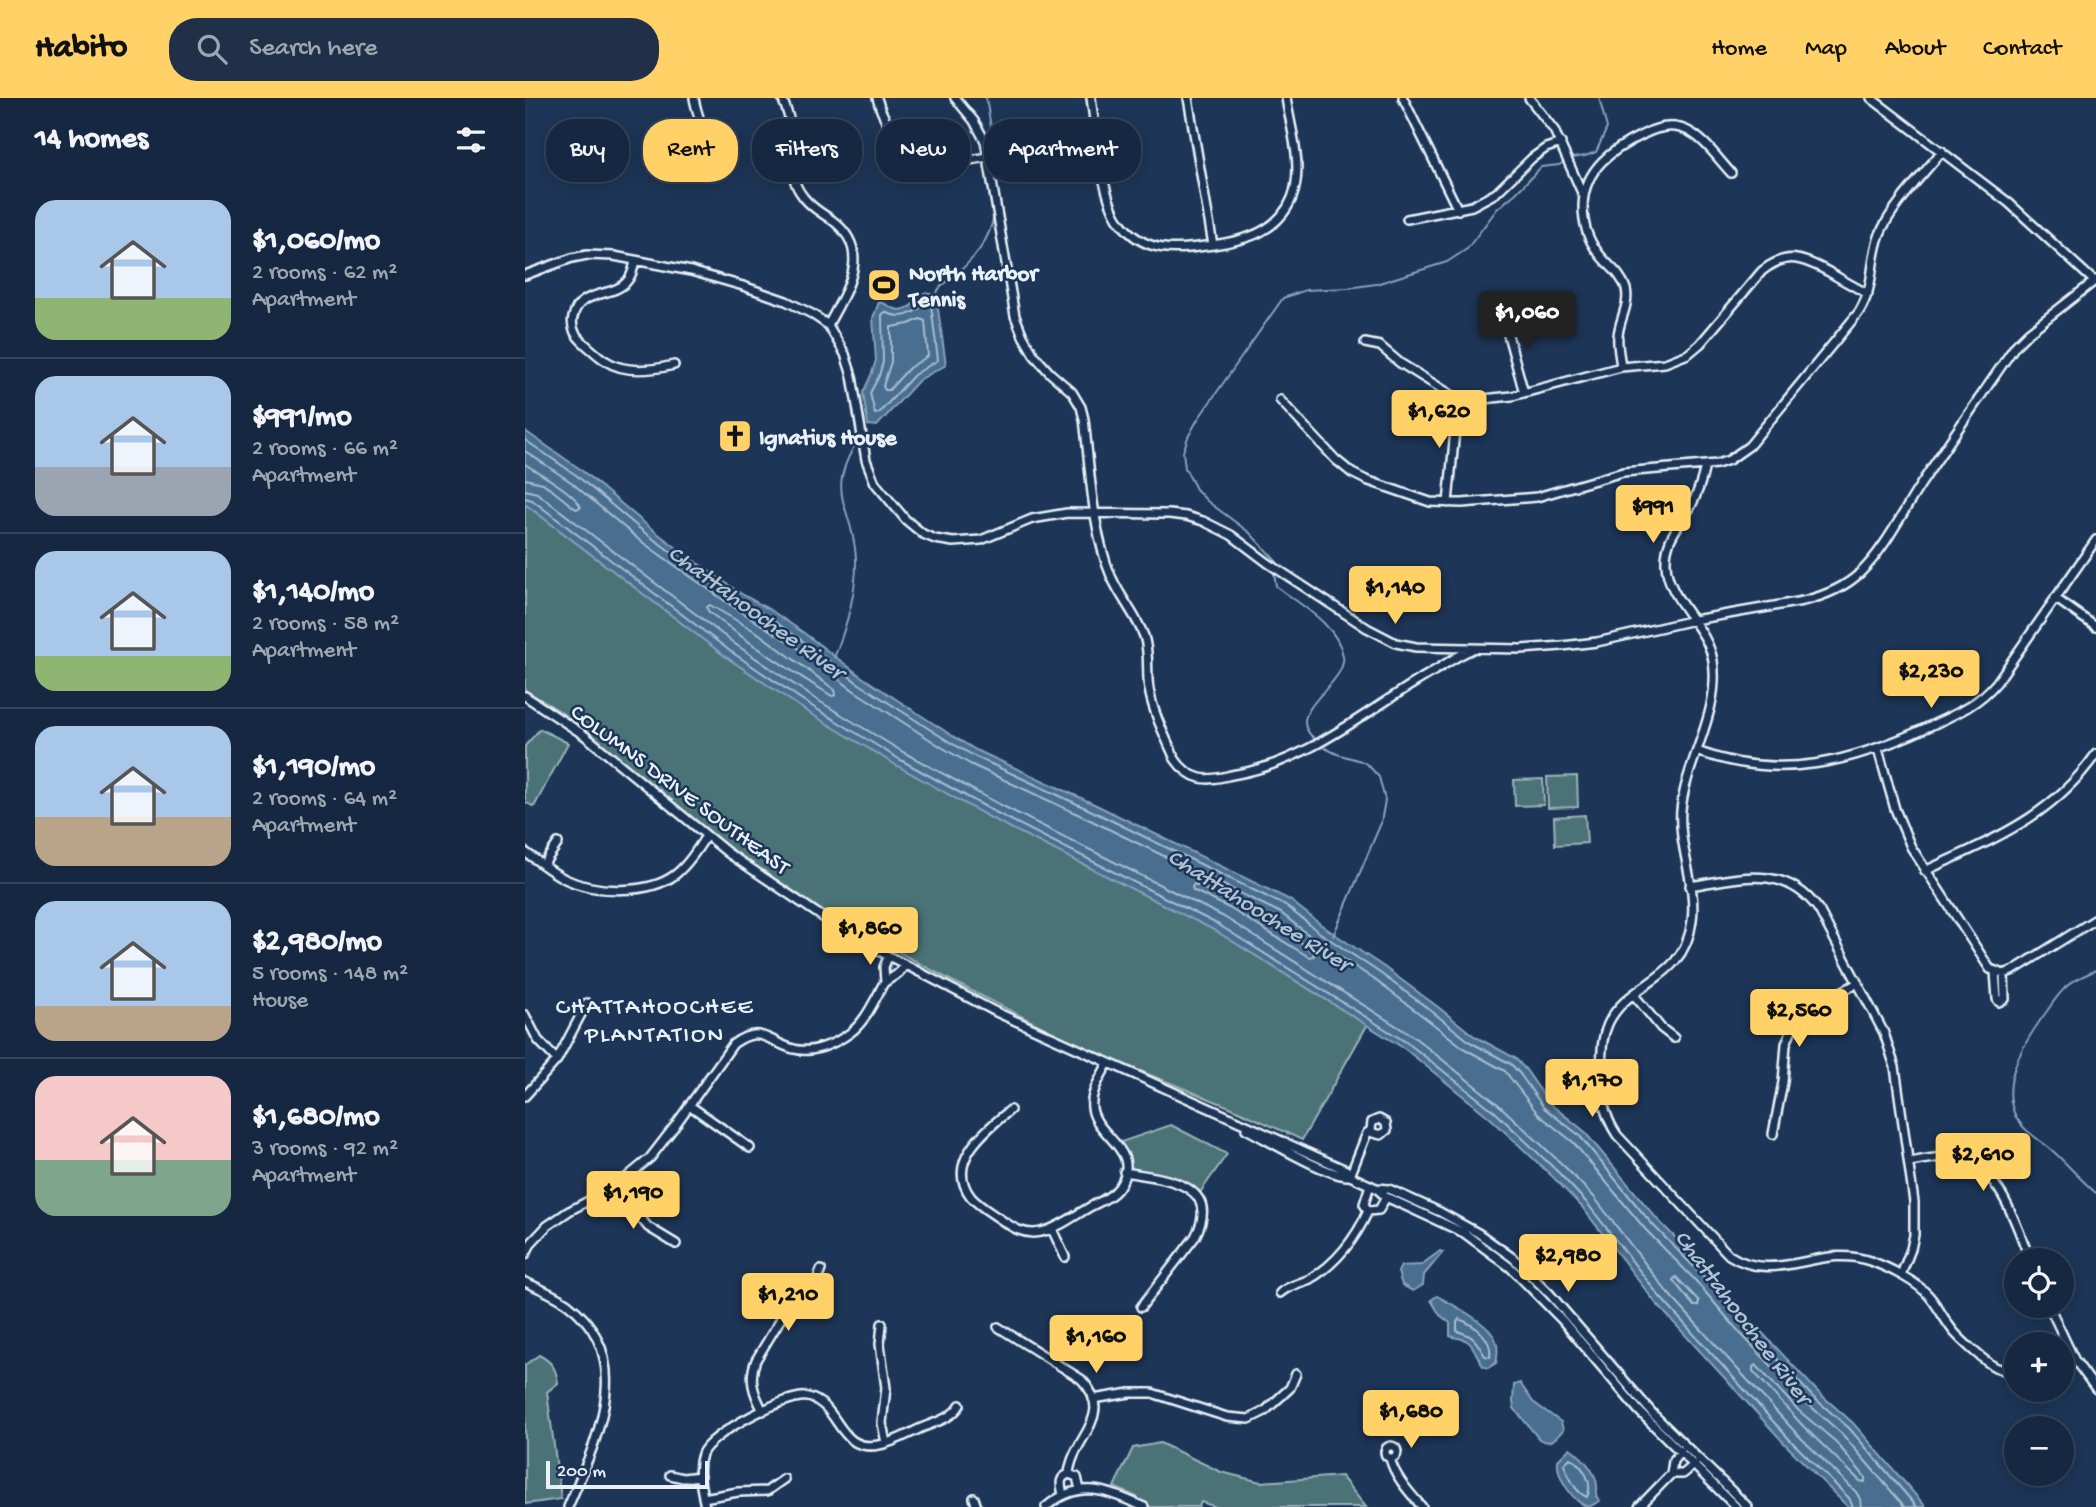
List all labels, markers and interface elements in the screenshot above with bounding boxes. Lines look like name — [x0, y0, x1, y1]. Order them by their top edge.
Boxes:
search box — [169, 18, 659, 81]
text: Habito — [35, 30, 127, 68]
icon: search — [193, 30, 231, 68]
text: Search here — [249, 34, 377, 65]
text: Home — [1711, 35, 1767, 64]
text: Map — [1805, 35, 1847, 64]
text: About — [1885, 35, 1945, 64]
text: Contact — [1983, 35, 2061, 64]
chip: Buy — [546, 119, 629, 182]
chip: Rent — [643, 119, 738, 182]
chip: Filters — [752, 119, 862, 182]
chip: New — [876, 119, 970, 182]
chip: Apartment — [984, 119, 1141, 182]
icon: filters — [452, 121, 490, 159]
text: 14 homes — [35, 123, 148, 158]
text: $1,060/mo — [252, 225, 380, 260]
icon: home — [91, 228, 175, 312]
text: 2 rooms · 62 m² — [252, 260, 397, 287]
place label: North Harbor Tennis — [907, 262, 1040, 315]
sports icon: North Harbor Tennis — [865, 266, 903, 304]
text: Apartment — [252, 287, 356, 314]
pin: $1,060 — [1470, 292, 1584, 351]
text: $1,060 — [1495, 300, 1559, 327]
pin: $1,620 — [1382, 390, 1496, 450]
text: $1,620 — [1408, 399, 1470, 426]
text: $991/mo — [252, 401, 352, 436]
icon: home — [91, 404, 175, 488]
church icon: Ignatius House — [716, 417, 754, 455]
place label: Ignatius House — [759, 426, 898, 453]
text: 2 rooms · 66 m² — [252, 436, 398, 463]
text: Apartment — [252, 463, 356, 490]
pin: $991 — [1612, 486, 1694, 545]
text: $991 — [1632, 494, 1674, 521]
water label: Chattahoochee River — [661, 540, 852, 690]
pin: $1,140 — [1338, 566, 1452, 626]
text: $1,140 — [1365, 575, 1425, 602]
text: $1,140/mo — [252, 576, 374, 611]
icon: home — [91, 579, 175, 663]
text: 2 rooms · 58 m² — [252, 611, 399, 638]
text: Apartment — [252, 638, 356, 665]
pin: $2,230 — [1874, 650, 1988, 710]
text: $2,230 — [1898, 659, 1964, 686]
street label: COLUMNS DRIVE SOUTHEAST — [564, 700, 795, 883]
text: $1,190/mo — [252, 751, 375, 786]
icon: home — [91, 754, 175, 838]
text: 2 rooms · 64 m² — [252, 786, 397, 813]
text: Apartment — [252, 813, 356, 840]
water label: Chattahoochee River — [1161, 844, 1359, 982]
pin: $1,860 — [813, 908, 927, 967]
text: $1,860 — [838, 916, 902, 943]
text: $2,980/mo — [252, 926, 382, 961]
icon: home — [91, 929, 175, 1013]
text: 5 rooms · 148 m² — [252, 961, 408, 988]
text: House — [252, 988, 308, 1015]
pin: $2,560 — [1742, 990, 1856, 1049]
district label: CHATTAHOOCHEE PLANTATION — [556, 994, 754, 1051]
text: $2,560 — [1766, 998, 1832, 1025]
pin: $1,170 — [1535, 1060, 1649, 1119]
text: $1,170 — [1561, 1068, 1623, 1095]
text: $1,680/mo — [252, 1101, 380, 1136]
icon: home — [91, 1104, 175, 1188]
pin: $2,610 — [1926, 1134, 2040, 1193]
text: 3 rooms · 92 m² — [252, 1136, 398, 1163]
text: $2,610 — [1952, 1142, 2014, 1169]
text: Apartment — [252, 1163, 356, 1190]
pin: $1,190 — [576, 1172, 690, 1231]
text: $1,190 — [603, 1180, 663, 1207]
water label: Chattahoochee River — [1666, 1225, 1819, 1415]
pin: $2,980 — [1511, 1234, 1625, 1294]
text: $2,980 — [1535, 1243, 1601, 1270]
map controls — [2004, 1248, 2074, 1486]
button: locate — [2004, 1248, 2074, 1318]
pin: $1,210 — [731, 1274, 845, 1333]
text: $1,210 — [758, 1282, 818, 1309]
pin: $1,160 — [1039, 1316, 1153, 1375]
text: $1,160 — [1066, 1324, 1126, 1351]
button: + — [2004, 1332, 2074, 1402]
pin: $1,680 — [1354, 1390, 1468, 1450]
text: $1,680 — [1379, 1399, 1443, 1426]
button: − — [2004, 1416, 2074, 1486]
scale bar — [546, 1458, 709, 1490]
text: 200 m — [557, 1461, 606, 1484]

